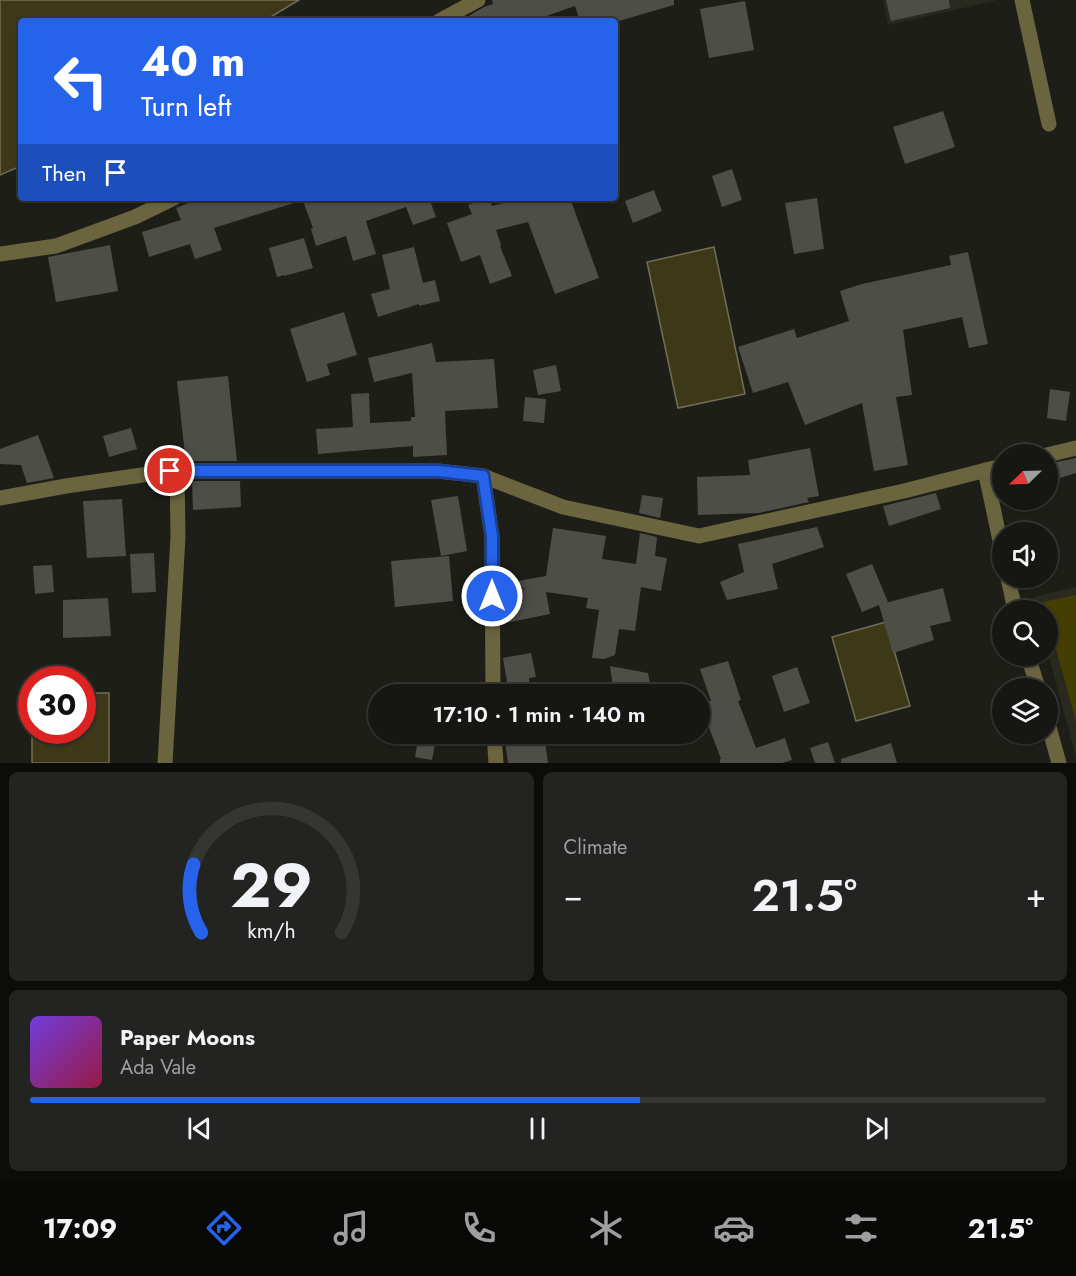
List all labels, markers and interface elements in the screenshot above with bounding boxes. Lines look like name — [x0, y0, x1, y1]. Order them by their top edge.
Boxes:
text: 40 m — [141, 31, 245, 92]
icon: left — [42, 42, 120, 120]
text: Turn left — [141, 87, 231, 126]
icon: arrive — [99, 156, 132, 189]
text: Then — [42, 157, 87, 189]
north arrow — [992, 444, 1058, 510]
map controls — [992, 444, 1058, 744]
pin — [144, 445, 195, 496]
icon: arrive — [153, 454, 186, 487]
button: sound — [992, 522, 1058, 588]
position arrow — [460, 564, 524, 628]
button: search — [992, 600, 1058, 666]
speed limit sign: 30 — [18, 666, 96, 744]
button: layers — [992, 678, 1058, 744]
text: 17:10 · 1 min · 140 m — [432, 698, 646, 730]
text: Climate — [564, 833, 627, 862]
text: 29 — [230, 840, 313, 930]
text: 21.5° — [752, 863, 857, 928]
text: − — [564, 872, 583, 919]
text: + — [1026, 872, 1046, 919]
text: km/h — [247, 916, 295, 947]
text: Paper Moons — [120, 1021, 255, 1053]
text: Ada Vale — [120, 1053, 196, 1082]
icon: previous — [183, 1112, 216, 1145]
icon: pause — [521, 1112, 554, 1145]
icon: next — [860, 1112, 893, 1145]
icon: directions — [203, 1207, 245, 1249]
icon: music — [330, 1207, 372, 1249]
icon: phone — [458, 1207, 500, 1249]
icon: climate — [585, 1207, 627, 1249]
icon: car — [713, 1207, 755, 1249]
icon: filters — [840, 1207, 882, 1249]
text: 17:09 — [43, 1209, 117, 1248]
text: 21.5° — [968, 1209, 1033, 1248]

